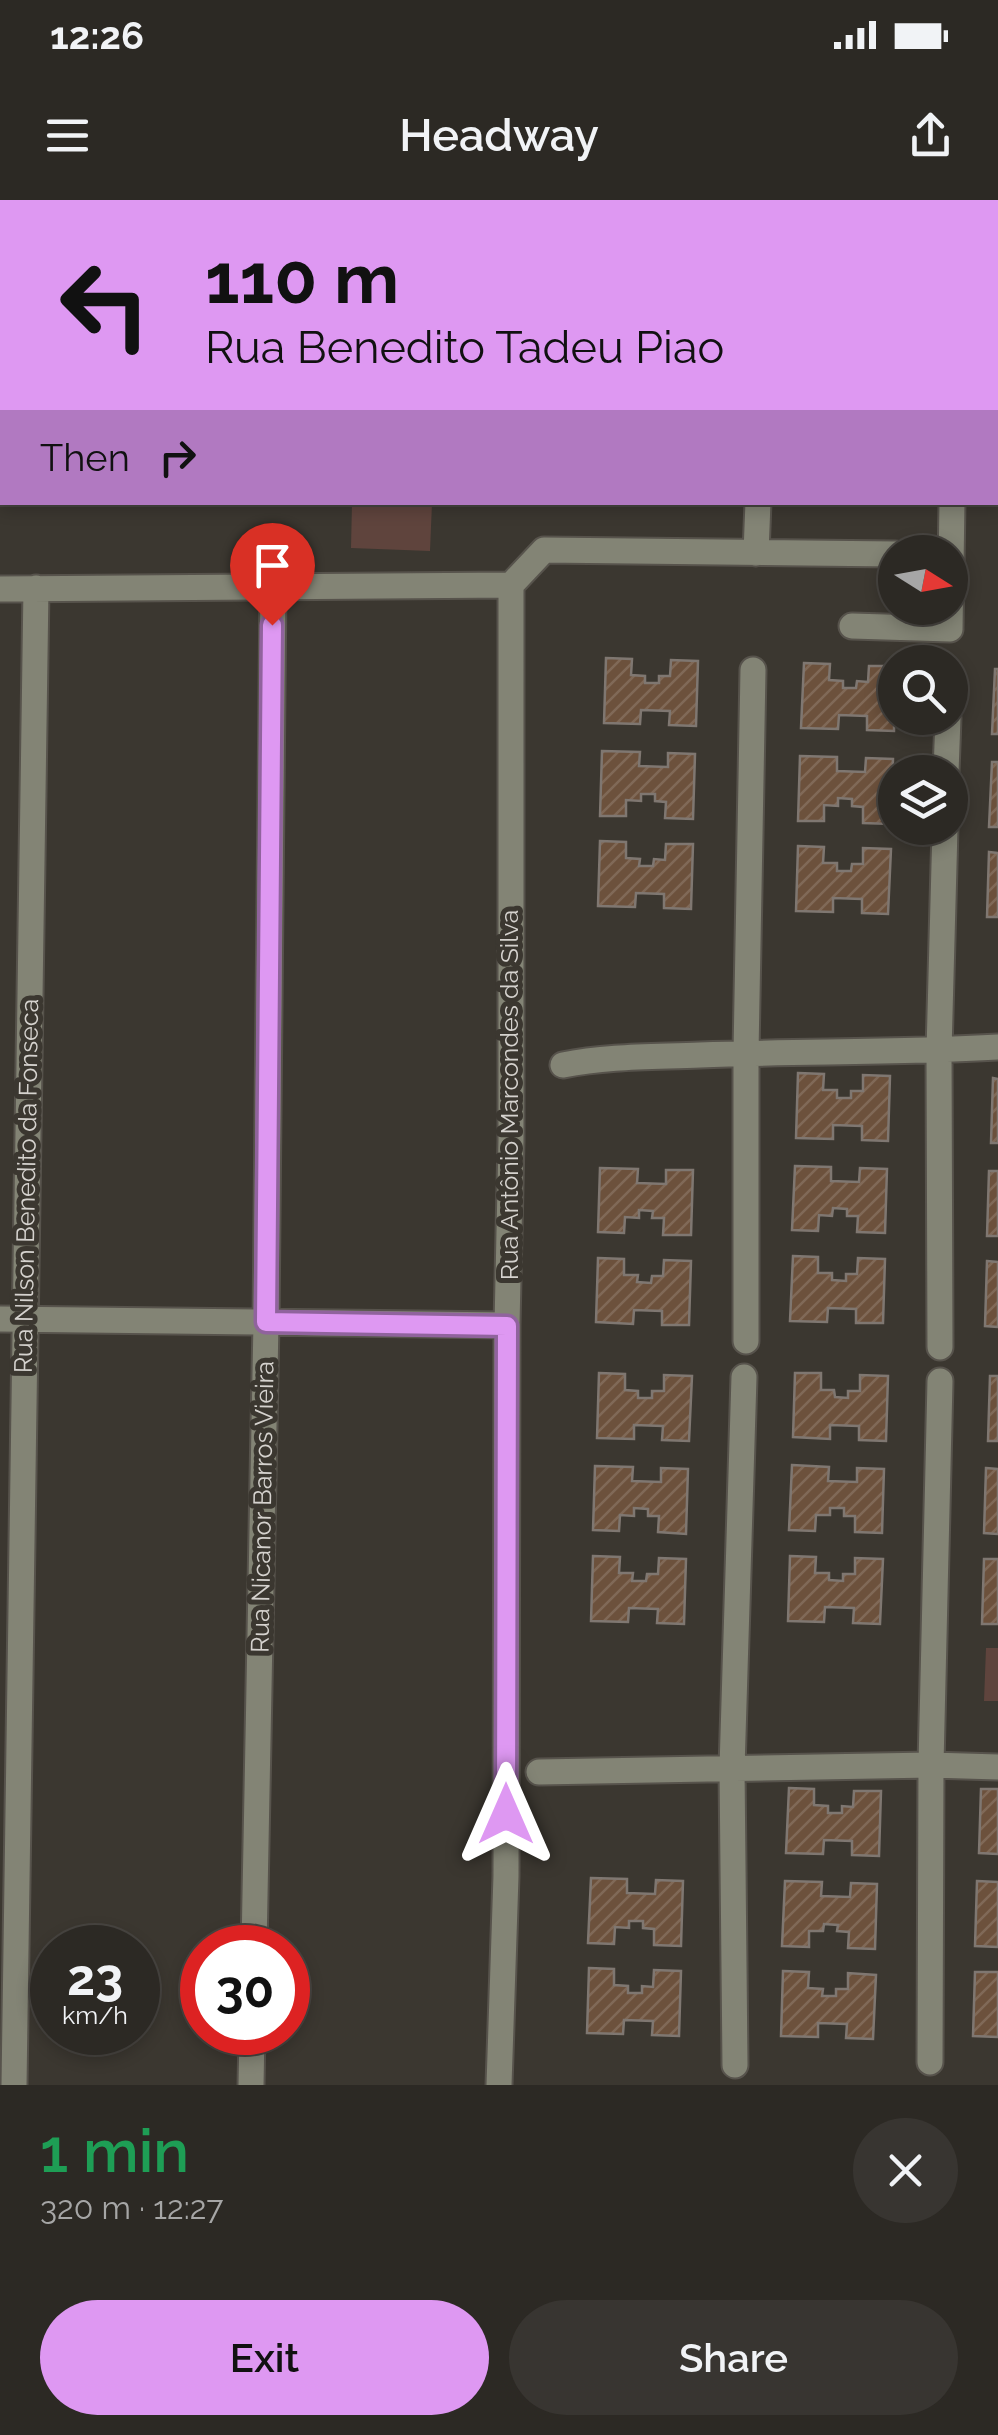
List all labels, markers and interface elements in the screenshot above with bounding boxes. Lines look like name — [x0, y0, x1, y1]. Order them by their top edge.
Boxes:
text: 12:26 — [50, 13, 144, 58]
icon: menu — [40, 108, 95, 163]
icon: share — [903, 108, 958, 163]
text: Headway — [399, 109, 599, 162]
text: 110 m — [205, 237, 399, 319]
icon: left — [40, 240, 170, 370]
text: Rua Benedito Tadeu Piao — [205, 321, 724, 374]
icon: right — [150, 430, 205, 485]
text: Then — [40, 435, 130, 480]
pin — [230, 523, 315, 626]
north arrow — [878, 535, 968, 625]
map controls — [878, 535, 968, 845]
icon: arrive — [245, 538, 300, 593]
button: search — [878, 645, 968, 735]
button: layers — [878, 755, 968, 845]
street label: Rua Antônio Marcondes da Silva — [494, 910, 524, 1280]
street label: Rua Nilson Benedito da Fonseca — [8, 999, 44, 1373]
street label: Rua Nicanor Barros Vieira — [244, 1361, 280, 1653]
position arrow — [454, 1762, 558, 1866]
speed limit sign: 30 — [180, 1925, 310, 2055]
text: 23 — [67, 1948, 123, 2007]
text: km/h — [62, 2000, 128, 2030]
text: 1 min — [40, 2116, 189, 2186]
button: close — [853, 2118, 958, 2223]
text: 320 m · 12:27 — [40, 2189, 223, 2226]
button: Exit — [40, 2300, 489, 2415]
button: Share — [509, 2300, 958, 2415]

